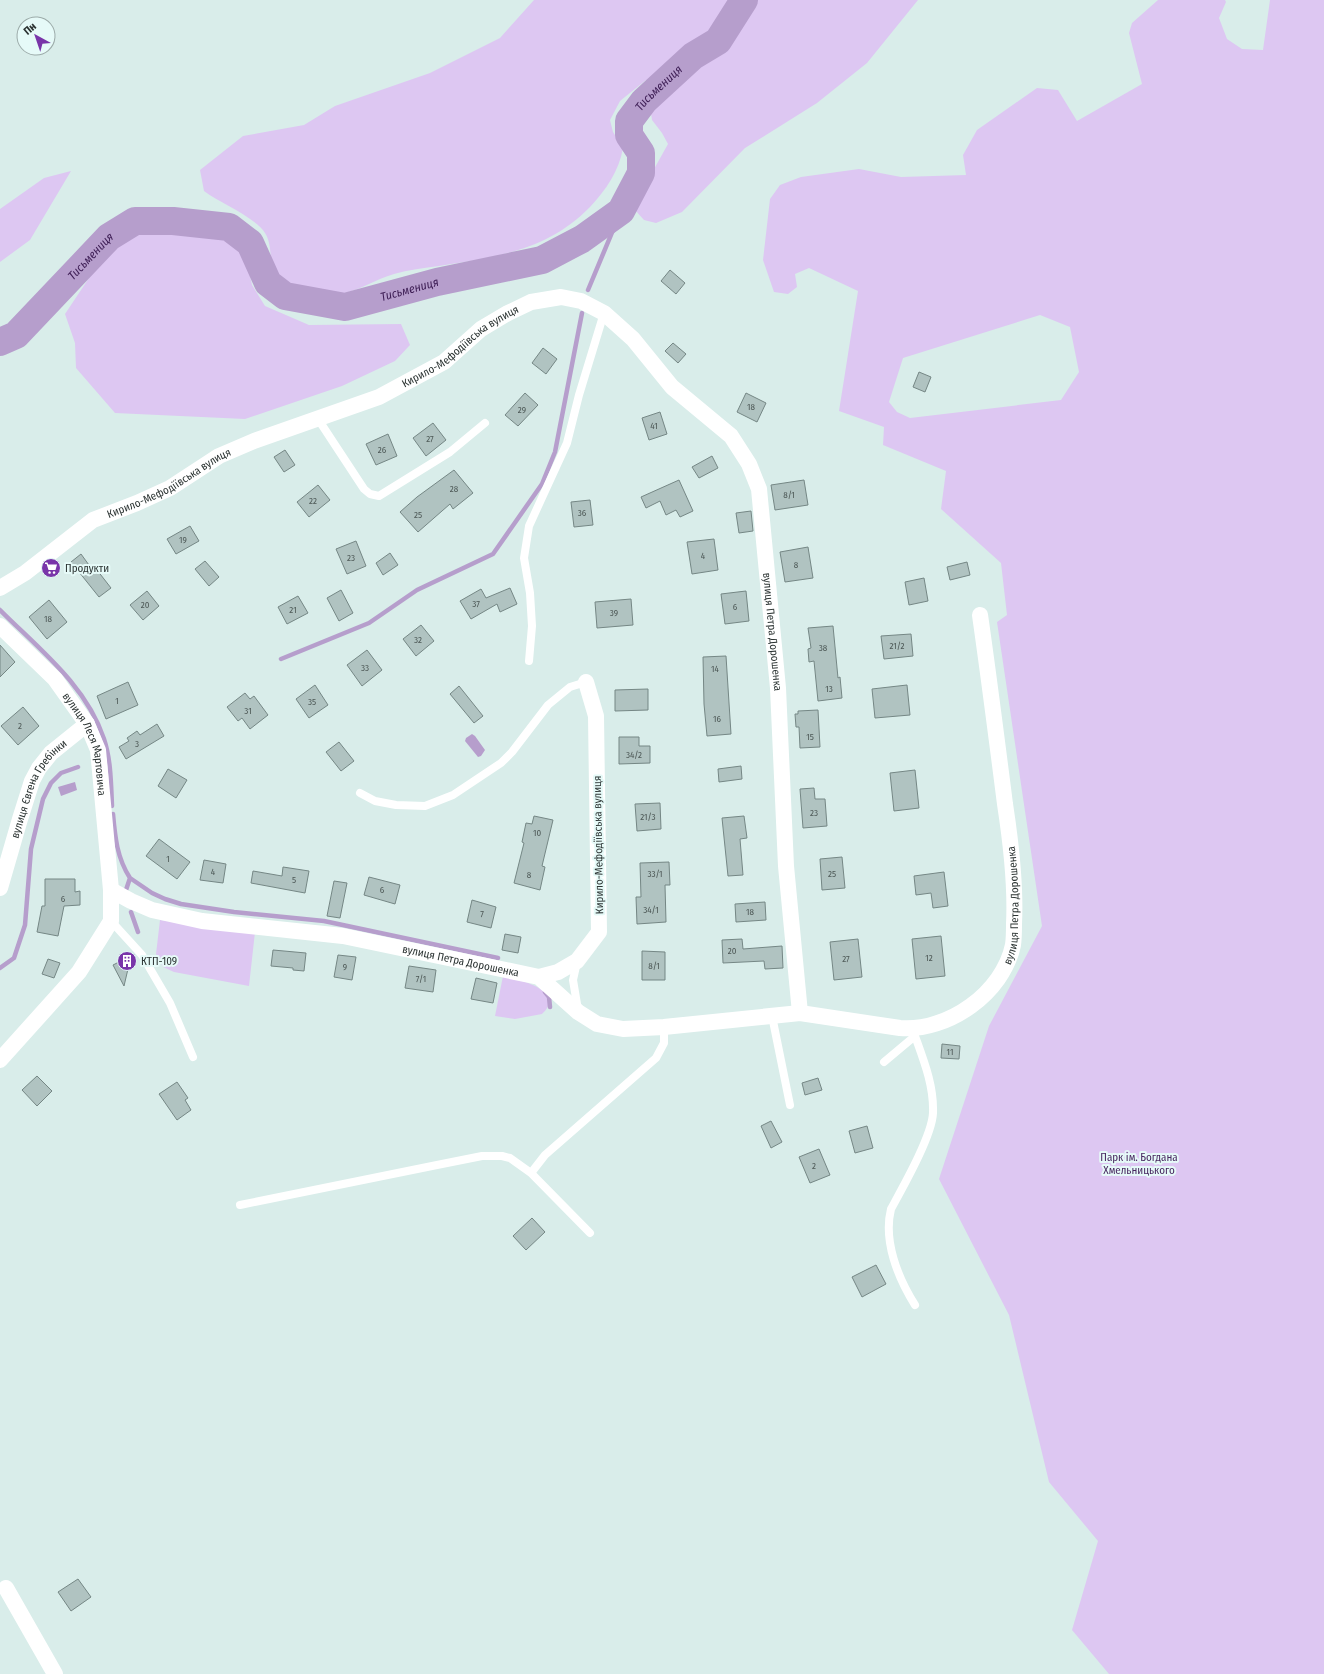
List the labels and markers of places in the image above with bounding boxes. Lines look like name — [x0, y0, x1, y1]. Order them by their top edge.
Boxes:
supermarket icon: Продукти — [40, 557, 62, 579]
place label: Продукти — [65, 562, 109, 575]
building icon: КТП-109 — [116, 950, 138, 972]
place label: КТП-109 — [141, 955, 177, 968]

